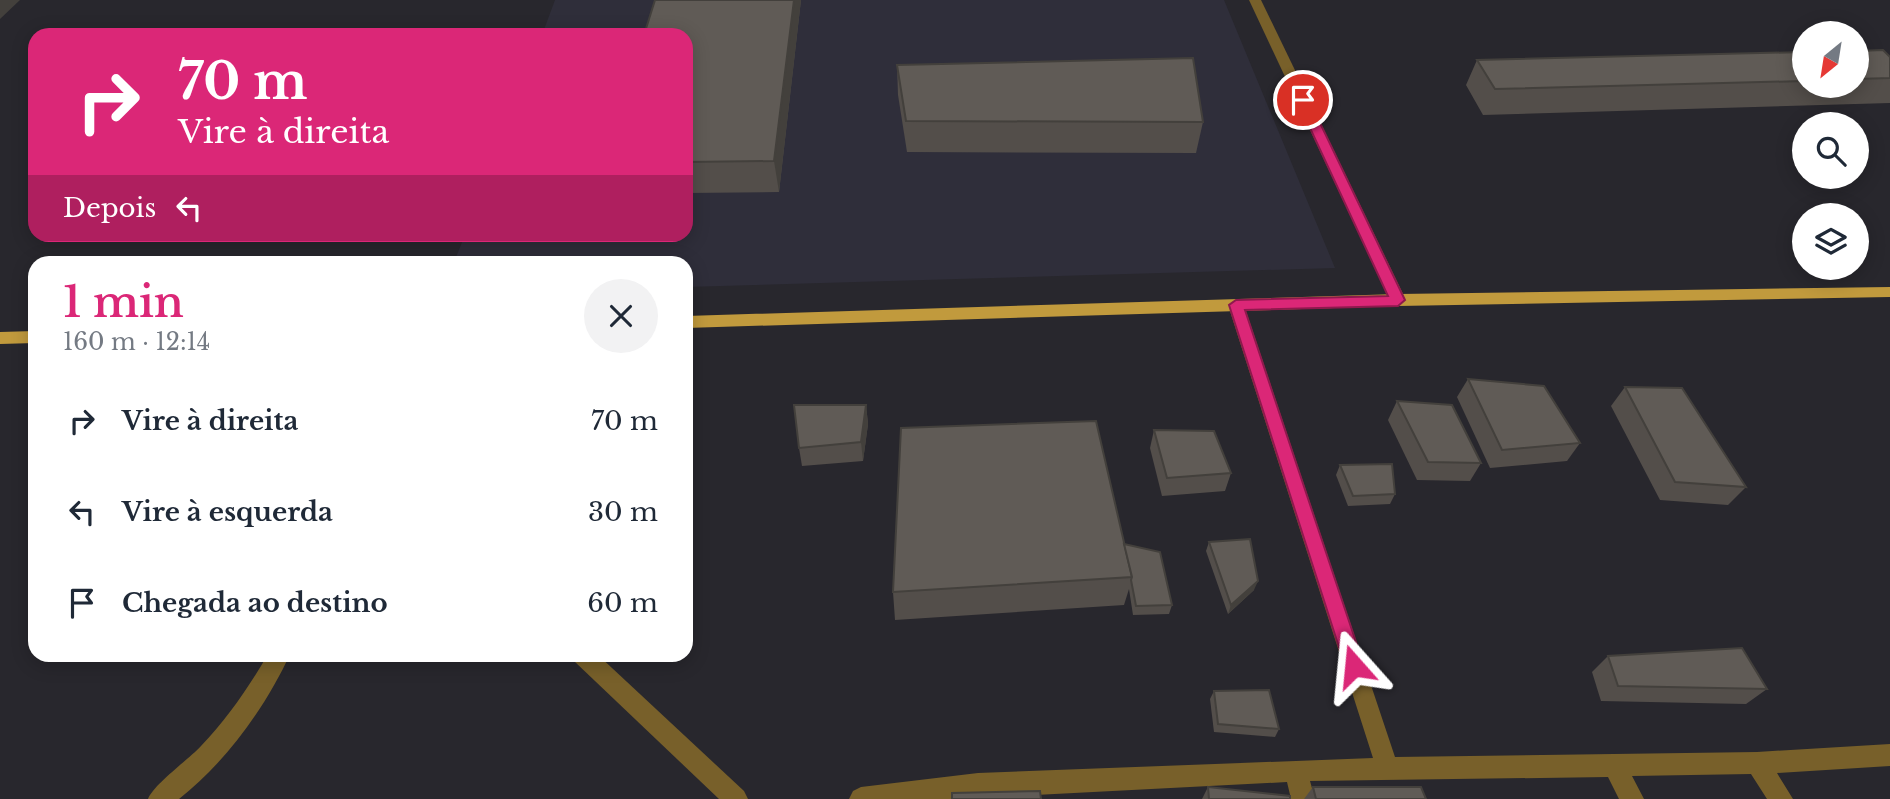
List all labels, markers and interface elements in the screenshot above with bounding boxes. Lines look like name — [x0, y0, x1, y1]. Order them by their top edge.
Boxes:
north arrow — [1792, 21, 1869, 98]
map controls — [1792, 21, 1869, 280]
text: 70 m — [178, 51, 308, 112]
icon: right — [63, 56, 154, 147]
pin — [1273, 70, 1333, 130]
icon: arrive — [1284, 81, 1322, 119]
text: Vire à direita — [178, 112, 389, 152]
button: search — [1792, 112, 1869, 189]
icon: left — [170, 189, 208, 227]
text: Depois — [63, 192, 156, 224]
button: layers — [1792, 203, 1869, 280]
text: 1 min — [63, 276, 184, 328]
button: close — [584, 279, 658, 353]
text: 160 m · 12:14 — [63, 328, 210, 356]
icon: right — [63, 402, 101, 440]
text: Vire à direita — [122, 405, 298, 437]
text: 70 m — [591, 405, 658, 437]
icon: left — [63, 493, 101, 531]
text: Vire à esquerda — [122, 496, 333, 528]
text: 30 m — [588, 496, 658, 528]
icon: arrive — [63, 584, 101, 622]
text: Chegada ao destino — [122, 587, 388, 619]
text: 60 m — [587, 587, 658, 619]
position arrow — [1317, 629, 1391, 703]

